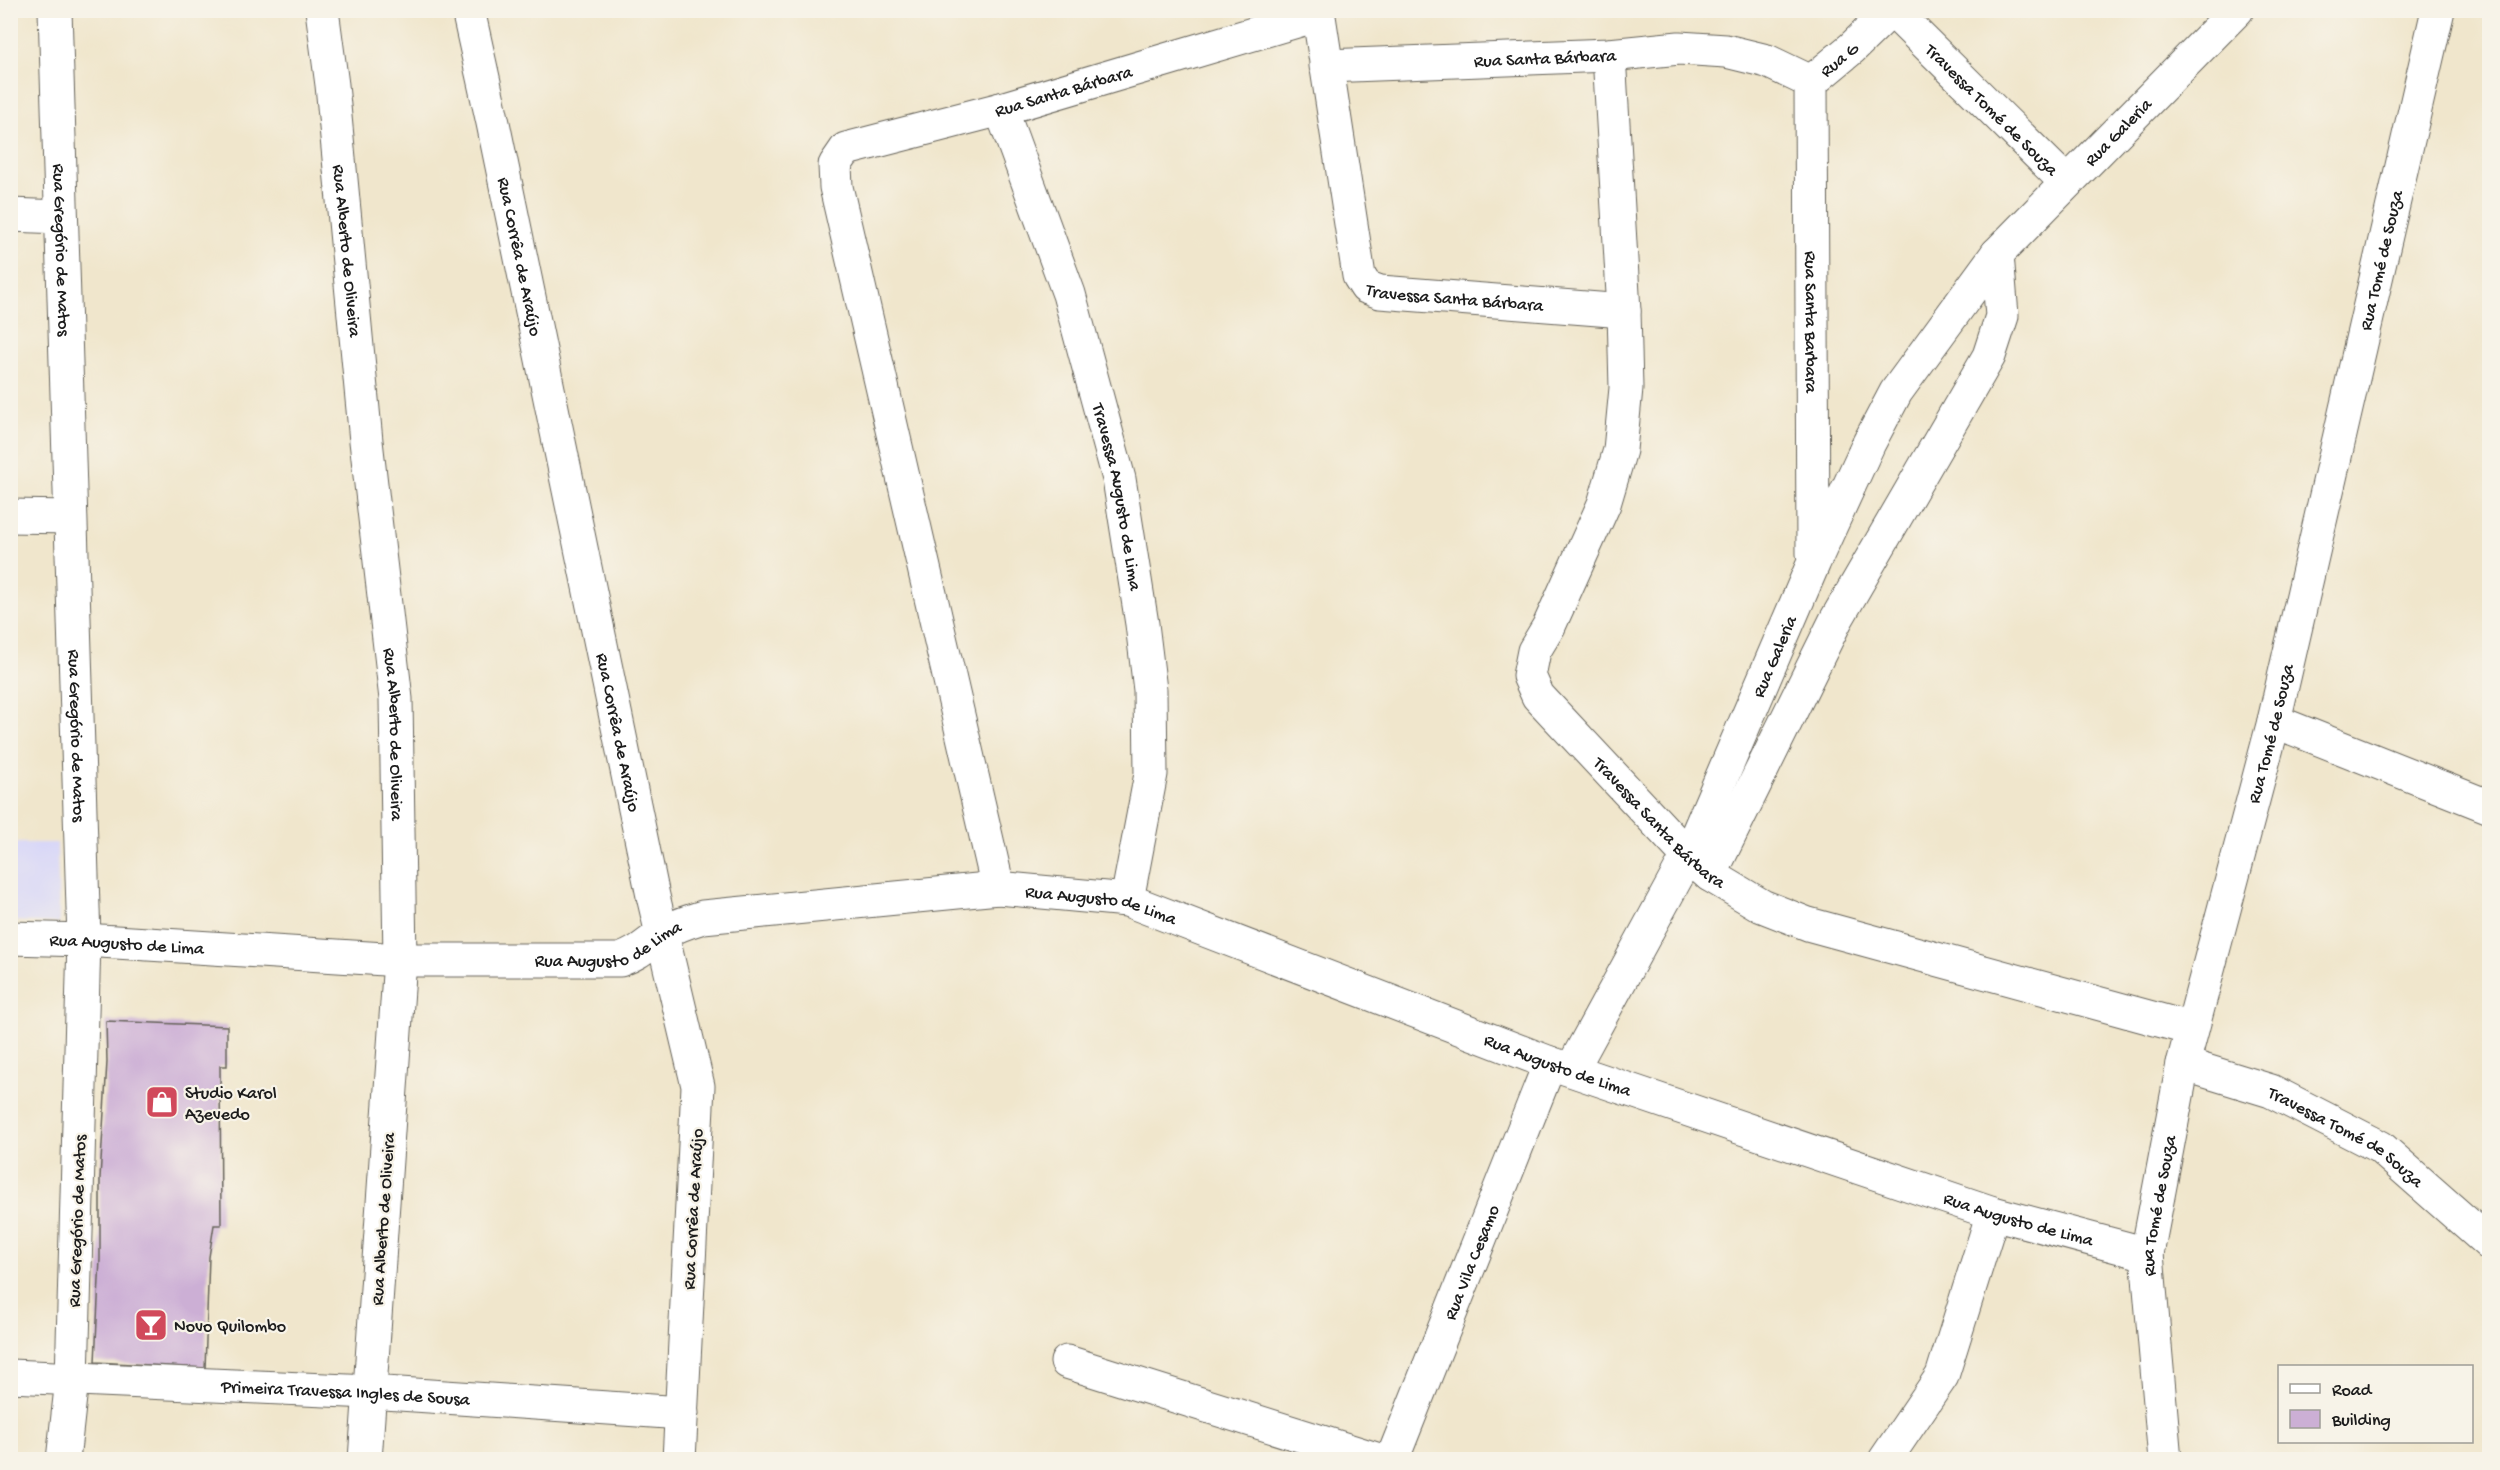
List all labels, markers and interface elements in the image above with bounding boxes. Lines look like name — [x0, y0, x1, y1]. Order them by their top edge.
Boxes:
street label: Rua G — [1817, 39, 1864, 83]
street label: Travessa Tomé de Souza — [1919, 40, 2062, 182]
street label: Rua Santa Bárbara — [1473, 46, 1618, 73]
street label: Rua Santa Bárbara — [993, 62, 1136, 123]
street label: Rua Galeria — [2081, 94, 2158, 172]
street label: Rua Gregório de Matos — [47, 163, 73, 338]
street label: Rua Alberto de Oliveira — [327, 164, 364, 339]
street label: Rua Corrêa de Araújo — [491, 176, 545, 338]
street label: Rua Tomé de Souza — [2356, 188, 2409, 333]
street label: Rua Santa Barbara — [1799, 251, 1820, 394]
street label: Travessa Santa Bárbara — [1361, 279, 1545, 318]
street label: Travessa Augusto de Lima — [1086, 400, 1145, 593]
street label: Rua Galeria — [1749, 612, 1803, 701]
street label: Rua Alberto de Oliveira — [377, 647, 406, 822]
street label: Rua Gregório de Matos — [62, 649, 88, 824]
street label: Rua Corrêa de Araújo — [590, 652, 643, 814]
street label: Rua Tomé de Souza — [2245, 661, 2300, 806]
street label: Travessa Santa Bárbara — [1587, 753, 1729, 895]
street label: Rua Augusto de Lima — [1024, 883, 1180, 931]
street label: Rua Augusto de Lima — [535, 917, 686, 973]
street label: Rua Augusto de Lima — [49, 931, 206, 961]
street label: Rua Augusto de Lima — [1480, 1031, 1634, 1103]
street label: Travessa Tomé de Souza — [2263, 1083, 2427, 1194]
shop icon: Studio Karol Azevedo — [144, 1084, 180, 1120]
place label: Studio Karol Azevedo — [185, 1084, 277, 1126]
street label: Rua Corrêa de Araújo — [680, 1128, 709, 1290]
street label: Rua Alberto de Oliveira — [368, 1131, 401, 1306]
street label: Rua Gregório de Matos — [65, 1133, 92, 1308]
street label: Rua Tomé de Souza — [2138, 1133, 2182, 1277]
street label: Rua Augusto de Lima — [1940, 1189, 2096, 1252]
street label: Rua Vila Cesamo — [1441, 1202, 1505, 1324]
bar icon: Novo Quilombo — [133, 1307, 169, 1343]
place label: Novo Quilombo — [174, 1317, 286, 1338]
legend — [2278, 1365, 2473, 1443]
street label: Primeira Travessa Ingles de Sousa — [220, 1377, 472, 1412]
text: Road — [2332, 1381, 2373, 1402]
text: Building — [2331, 1411, 2391, 1432]

